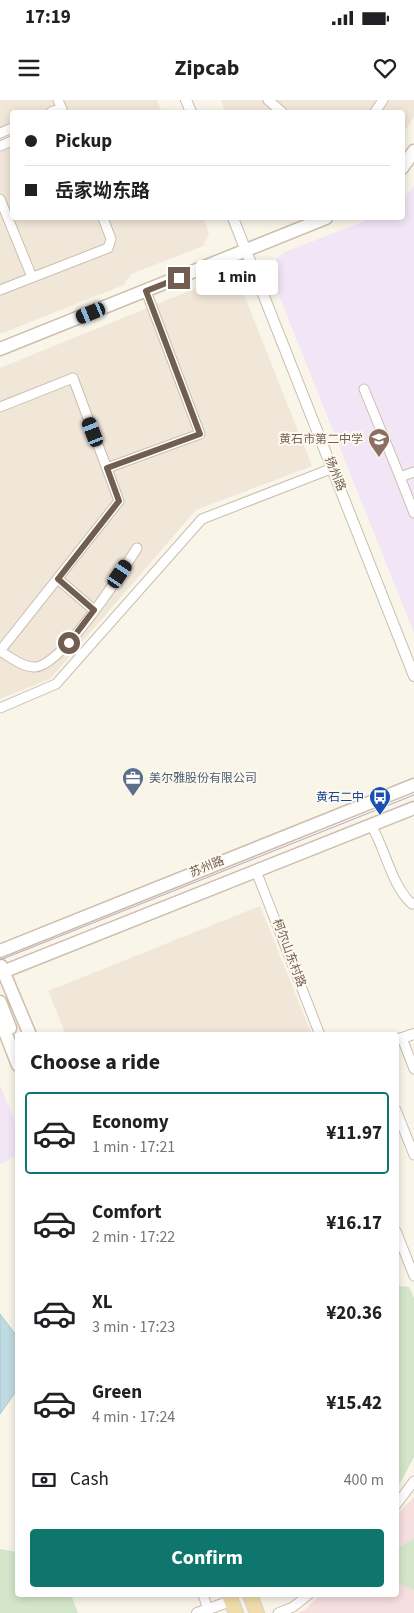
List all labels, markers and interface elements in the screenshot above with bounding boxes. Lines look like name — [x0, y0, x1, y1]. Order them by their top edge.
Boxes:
text: 17:19 — [25, 4, 71, 31]
text: Zipcab — [175, 52, 239, 84]
icon: menu — [15, 54, 43, 82]
icon: heart — [371, 54, 399, 82]
text: Pickup — [55, 128, 112, 155]
text: 岳家坳东路 — [55, 178, 150, 205]
callout: 1 min — [196, 260, 279, 296]
text: 1 min — [218, 266, 256, 288]
route end — [168, 267, 190, 289]
car — [74, 300, 107, 326]
car — [80, 415, 105, 449]
school or university icon: 黄石市第二中学 — [367, 427, 391, 458]
place label: 黄石市第二中学 — [279, 431, 363, 448]
street label: 扬州路 — [320, 454, 350, 494]
car — [105, 557, 134, 591]
route start — [58, 632, 80, 654]
office icon: 美尔雅股份有限公司 — [121, 766, 145, 797]
place label: 美尔雅股份有限公司 — [149, 770, 257, 787]
bus stop icon: 黄石二中 — [368, 785, 392, 816]
place label: 黄石二中 — [316, 789, 364, 806]
street label: 苏州路 — [187, 852, 227, 882]
street label: 柯尔山东村路 — [268, 916, 310, 990]
text: Choose a ride — [30, 1046, 160, 1078]
text: Economy — [92, 1109, 169, 1136]
icon: car — [32, 1111, 77, 1156]
text: ¥11.97 — [326, 1120, 382, 1147]
text: 1 min · 17:21 — [92, 1136, 175, 1158]
text: Comfort — [92, 1199, 162, 1226]
icon: car — [32, 1201, 77, 1246]
text: ¥16.17 — [326, 1210, 382, 1237]
text: 2 min · 17:22 — [92, 1226, 175, 1248]
text: XL — [92, 1289, 113, 1316]
icon: car — [32, 1291, 77, 1336]
text: ¥20.36 — [326, 1300, 382, 1327]
text: 3 min · 17:23 — [92, 1316, 175, 1338]
text: Green — [92, 1379, 142, 1406]
icon: car — [32, 1381, 77, 1426]
text: ¥15.42 — [326, 1390, 382, 1417]
text: 4 min · 17:24 — [92, 1406, 175, 1428]
icon: cash — [30, 1466, 58, 1494]
text: Cash — [70, 1466, 109, 1493]
text: 400 m — [344, 1469, 384, 1491]
button: Confirm — [30, 1529, 384, 1587]

